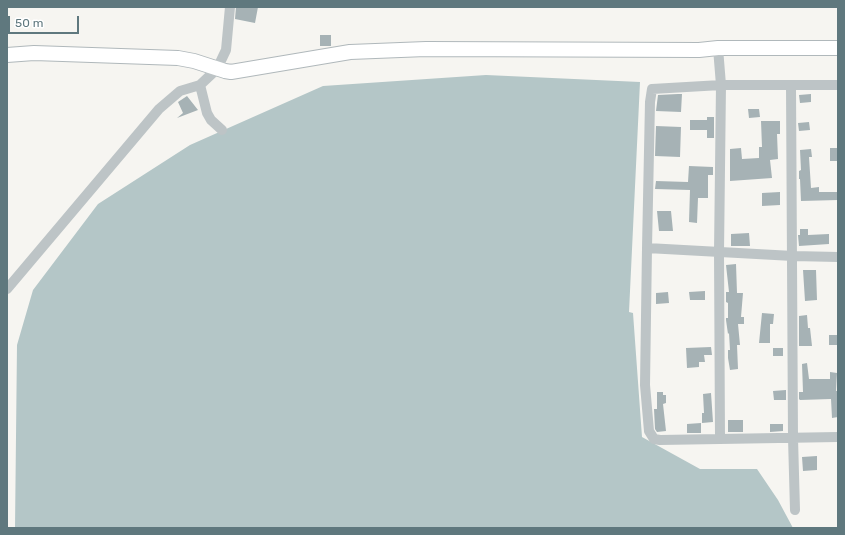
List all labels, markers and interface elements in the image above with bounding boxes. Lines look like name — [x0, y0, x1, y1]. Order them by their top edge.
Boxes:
scale bar — [10, 8, 81, 34]
text: 50 m — [15, 16, 43, 30]

